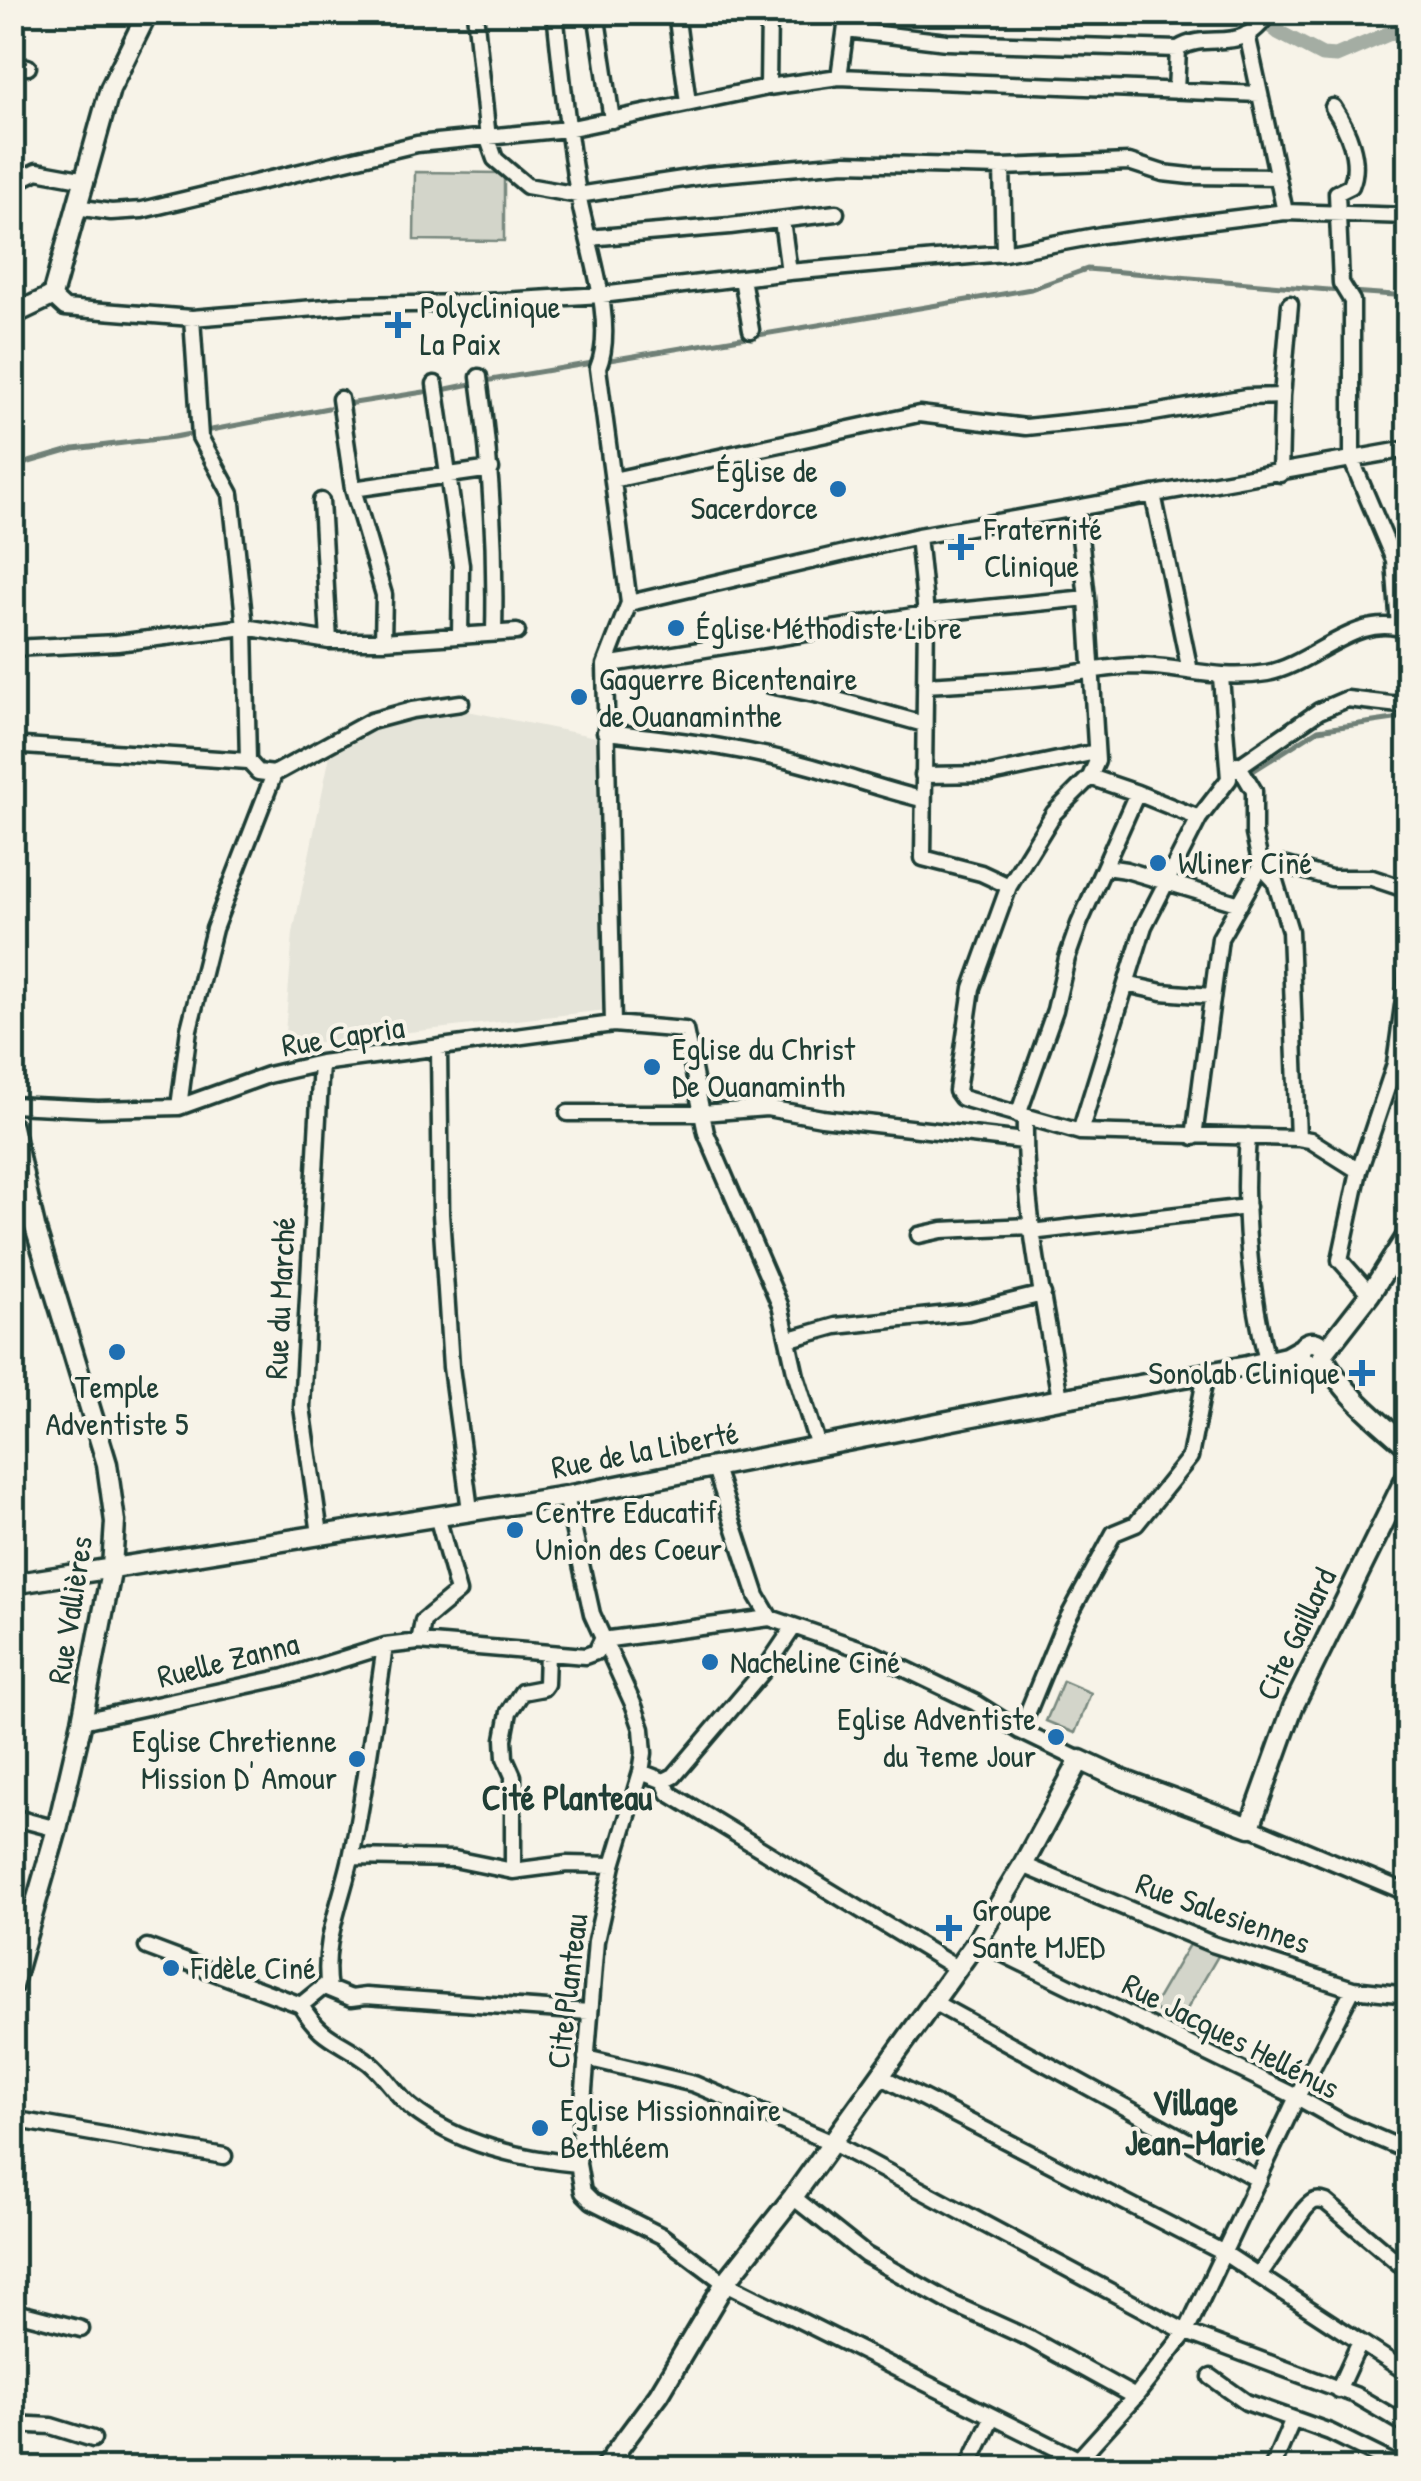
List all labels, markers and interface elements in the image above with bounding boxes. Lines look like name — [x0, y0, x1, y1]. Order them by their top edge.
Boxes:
place label: Polyclinique La Paix — [420, 285, 561, 365]
marker: Polyclinique La Paix — [385, 312, 411, 338]
place label: Église de Sacerdorce — [690, 449, 818, 529]
marker: Église de Sacerdorce — [827, 478, 849, 500]
place label: Fraternité Clinique — [983, 507, 1103, 587]
marker: Fraternité Clinique — [948, 534, 974, 560]
place label: Église Méthodiste Libre — [696, 606, 962, 649]
marker: Église Méthodiste Libre — [665, 617, 687, 639]
place label: Gaguerre Bicentenaire de Ouanaminthe — [599, 657, 858, 737]
marker: Gaguerre Bicentenaire de Ouanaminthe — [568, 686, 590, 708]
place label: Wliner Ciné — [1178, 841, 1312, 884]
marker: Wliner Ciné — [1147, 852, 1169, 874]
street label: Rue Capria — [279, 1005, 407, 1066]
place label: Eglise du Christ De Ouanaminth — [672, 1027, 856, 1107]
marker: Eglise du Christ De Ouanaminth — [641, 1056, 663, 1078]
street label: Rue du Marché — [254, 1215, 305, 1380]
marker: Temple Adventiste 5 — [106, 1341, 128, 1363]
place label: Sonolab Clinique — [1148, 1351, 1340, 1394]
marker: Sonolab Clinique — [1349, 1360, 1375, 1386]
place label: Temple Adventiste 5 — [45, 1365, 189, 1445]
street label: Rue de la Liberté — [548, 1410, 742, 1489]
place label: Centre Educatif Union des Coeur — [535, 1490, 722, 1570]
marker: Centre Educatif Union des Coeur — [504, 1519, 526, 1541]
street label: Rue Vallières — [37, 1533, 102, 1687]
street label: Cite Gaillard — [1245, 1561, 1346, 1707]
street label: Ruelle Zanna — [153, 1621, 303, 1698]
place label: Nacheline Ciné — [730, 1640, 901, 1683]
marker: Nacheline Ciné — [699, 1651, 721, 1673]
place label: Eglise Adventiste du 7eme Jour — [837, 1697, 1036, 1777]
place label: Eglise Chretienne Mission D' Amour — [132, 1719, 337, 1799]
marker: Eglise Adventiste du 7eme Jour — [1045, 1726, 1067, 1748]
marker: Eglise Chretienne Mission D' Amour — [346, 1748, 368, 1770]
district label: Cité Planteau — [482, 1774, 652, 1821]
street label: Rue Salesiennes — [1130, 1861, 1316, 1964]
place label: Groupe Sante MJED — [972, 1888, 1105, 1968]
street label: Cite Planteau — [536, 1911, 597, 2071]
marker: Groupe Sante MJED — [936, 1915, 962, 1941]
place label: Fidèle Ciné — [190, 1946, 316, 1989]
marker: Fidèle Ciné — [160, 1957, 182, 1979]
street label: Rue Jacques Hellénus — [1115, 1962, 1347, 2109]
district label: Village Jean-Marie — [1125, 2079, 1265, 2166]
place label: Eglise Missionnaire Bethléem — [560, 2088, 781, 2168]
marker: Eglise Missionnaire Bethléem — [529, 2117, 551, 2139]

